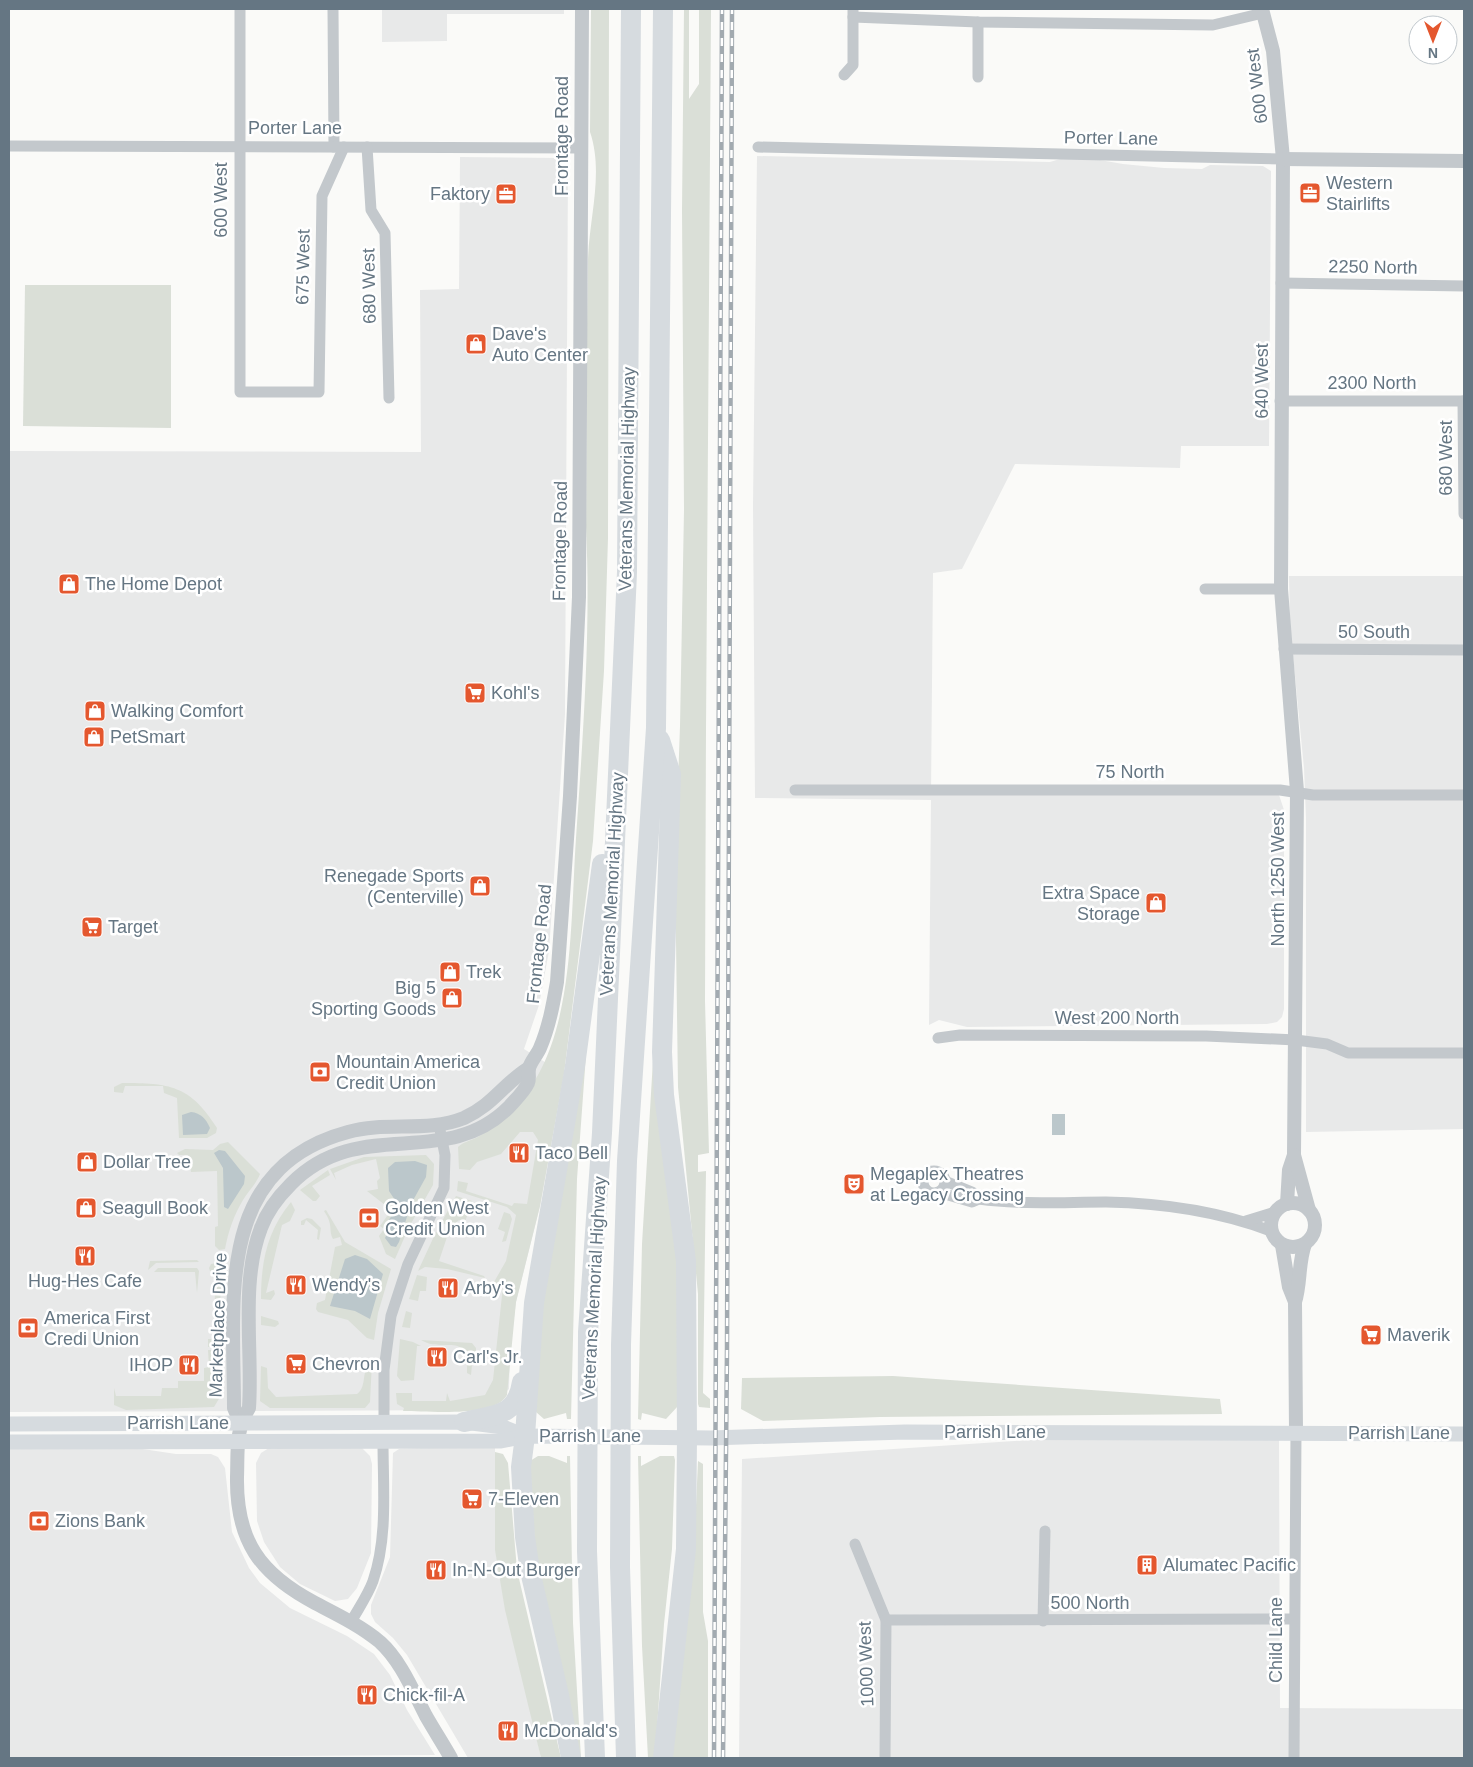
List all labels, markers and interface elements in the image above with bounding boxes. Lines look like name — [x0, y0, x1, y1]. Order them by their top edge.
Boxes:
north arrow — [1408, 15, 1458, 65]
text: N — [1428, 45, 1438, 61]
street label: 600 West — [1242, 47, 1272, 125]
street label: Frontage Road — [552, 76, 572, 196]
street label: Porter Lane — [248, 118, 342, 138]
street label: Porter Lane — [1064, 127, 1158, 149]
street label: 600 West — [211, 162, 231, 238]
place label: Western Stairlifts — [1326, 173, 1393, 214]
office icon: Western Stairlifts — [1298, 181, 1322, 205]
office icon: Faktory — [494, 182, 518, 206]
place label: Faktory — [430, 184, 490, 204]
street label: 675 West — [292, 229, 314, 305]
street label: 680 West — [358, 248, 380, 324]
street label: 2250 North — [1328, 256, 1418, 278]
place label: Dave's Auto Center — [492, 324, 588, 365]
shop icon: Dave's Auto Center — [464, 332, 488, 356]
street label: 640 West — [1252, 343, 1272, 419]
street label: Veterans Memorial Highway — [615, 367, 639, 591]
street label: 2300 North — [1327, 373, 1417, 393]
street label: 680 West — [1436, 420, 1456, 496]
street label: Frontage Road — [549, 481, 571, 601]
shop icon: The Home Depot — [57, 572, 81, 596]
place label: The Home Depot — [85, 574, 222, 594]
street label: 50 South — [1338, 622, 1410, 642]
supermarket icon: Kohl's — [463, 681, 487, 705]
place label: Kohl's — [491, 683, 539, 703]
shop icon: Walking Comfort — [83, 699, 107, 723]
place label: Walking Comfort — [111, 701, 243, 721]
shop icon: PetSmart — [82, 725, 106, 749]
place label: PetSmart — [110, 727, 185, 747]
street label: 75 North — [1095, 762, 1165, 782]
street label: Veterans Memorial Highway — [596, 772, 628, 996]
street label: North 1250 West — [1268, 812, 1288, 946]
place label: Renegade Sports (Centerville) — [324, 866, 464, 907]
shop icon: Renegade Sports (Centerville) — [468, 874, 492, 898]
street label: Frontage Road — [523, 883, 555, 1005]
place label: Extra Space Storage — [1042, 883, 1140, 924]
shop icon: Extra Space Storage — [1144, 891, 1168, 915]
supermarket icon: Target — [80, 915, 104, 939]
place label: Target — [108, 917, 158, 937]
shop icon: Trek — [438, 960, 462, 984]
place label: Trek — [466, 962, 502, 982]
place label: Big 5 Sporting Goods — [311, 978, 436, 1019]
shop icon: Big 5 Sporting Goods — [440, 986, 464, 1010]
street label: West 200 North — [1055, 1008, 1179, 1028]
place label: Mountain America Credit Union — [336, 1052, 481, 1093]
bank icon: Mountain America Credit Union — [308, 1060, 332, 1084]
restaurant icon: Taco Bell — [507, 1141, 531, 1165]
place label: Taco Bell — [535, 1143, 608, 1163]
shop icon: Dollar Tree — [75, 1150, 99, 1174]
place label: Dollar Tree — [103, 1152, 191, 1172]
place label: Megaplex Theatres at Legacy Crossing — [870, 1164, 1024, 1205]
theatre icon: Megaplex Theatres at Legacy Crossing — [842, 1172, 866, 1196]
street label: Veterans Memorial Highway — [578, 1176, 610, 1400]
shop icon: Seagull Book — [74, 1196, 98, 1220]
place label: Seagull Book — [102, 1198, 209, 1218]
place label: Golden West Credit Union — [385, 1198, 489, 1239]
bank icon: Golden West Credit Union — [357, 1206, 381, 1230]
restaurant icon: Hug-Hes Cafe — [73, 1244, 97, 1268]
street label: Marketplace Drive — [205, 1252, 231, 1398]
place label: Hug-Hes Cafe — [28, 1271, 142, 1291]
restaurant icon: Wendy's — [284, 1273, 308, 1297]
place label: Wendy's — [312, 1275, 380, 1295]
restaurant icon: Arby's — [436, 1276, 460, 1300]
place label: Arby's — [464, 1278, 513, 1298]
place label: America First Credi Union — [44, 1308, 150, 1349]
bank icon: America First Credi Union — [16, 1316, 40, 1340]
supermarket icon: Maverik — [1359, 1323, 1383, 1347]
place label: Maverik — [1387, 1325, 1451, 1345]
restaurant icon: Carl's Jr. — [425, 1345, 449, 1369]
place label: Carl's Jr. — [453, 1347, 522, 1367]
supermarket icon: Chevron — [284, 1352, 308, 1376]
restaurant icon: IHOP — [177, 1353, 201, 1377]
place label: Chevron — [312, 1354, 380, 1374]
place label: IHOP — [129, 1355, 173, 1375]
street label: Parrish Lane — [127, 1413, 229, 1433]
street label: Parrish Lane — [944, 1422, 1046, 1442]
street label: Parrish Lane — [1348, 1423, 1450, 1443]
street label: Parrish Lane — [539, 1426, 641, 1446]
supermarket icon: 7-Eleven — [460, 1487, 484, 1511]
place label: 7-Eleven — [488, 1489, 559, 1509]
bank icon: Zions Bank — [27, 1509, 51, 1533]
place label: Zions Bank — [55, 1511, 146, 1531]
building icon: Alumatec Pacific — [1135, 1553, 1159, 1577]
place label: Alumatec Pacific — [1163, 1555, 1296, 1575]
restaurant icon: In-N-Out Burger — [424, 1558, 448, 1582]
place label: In-N-Out Burger — [452, 1560, 580, 1580]
street label: 500 North — [1050, 1593, 1130, 1613]
street label: Child Lane — [1266, 1597, 1286, 1683]
street label: 1000 West — [855, 1621, 877, 1707]
restaurant icon: Chick-fil-A — [355, 1683, 379, 1707]
place label: Chick-fil-A — [383, 1685, 465, 1705]
restaurant icon: McDonald's — [496, 1719, 520, 1743]
place label: McDonald's — [524, 1721, 617, 1741]

